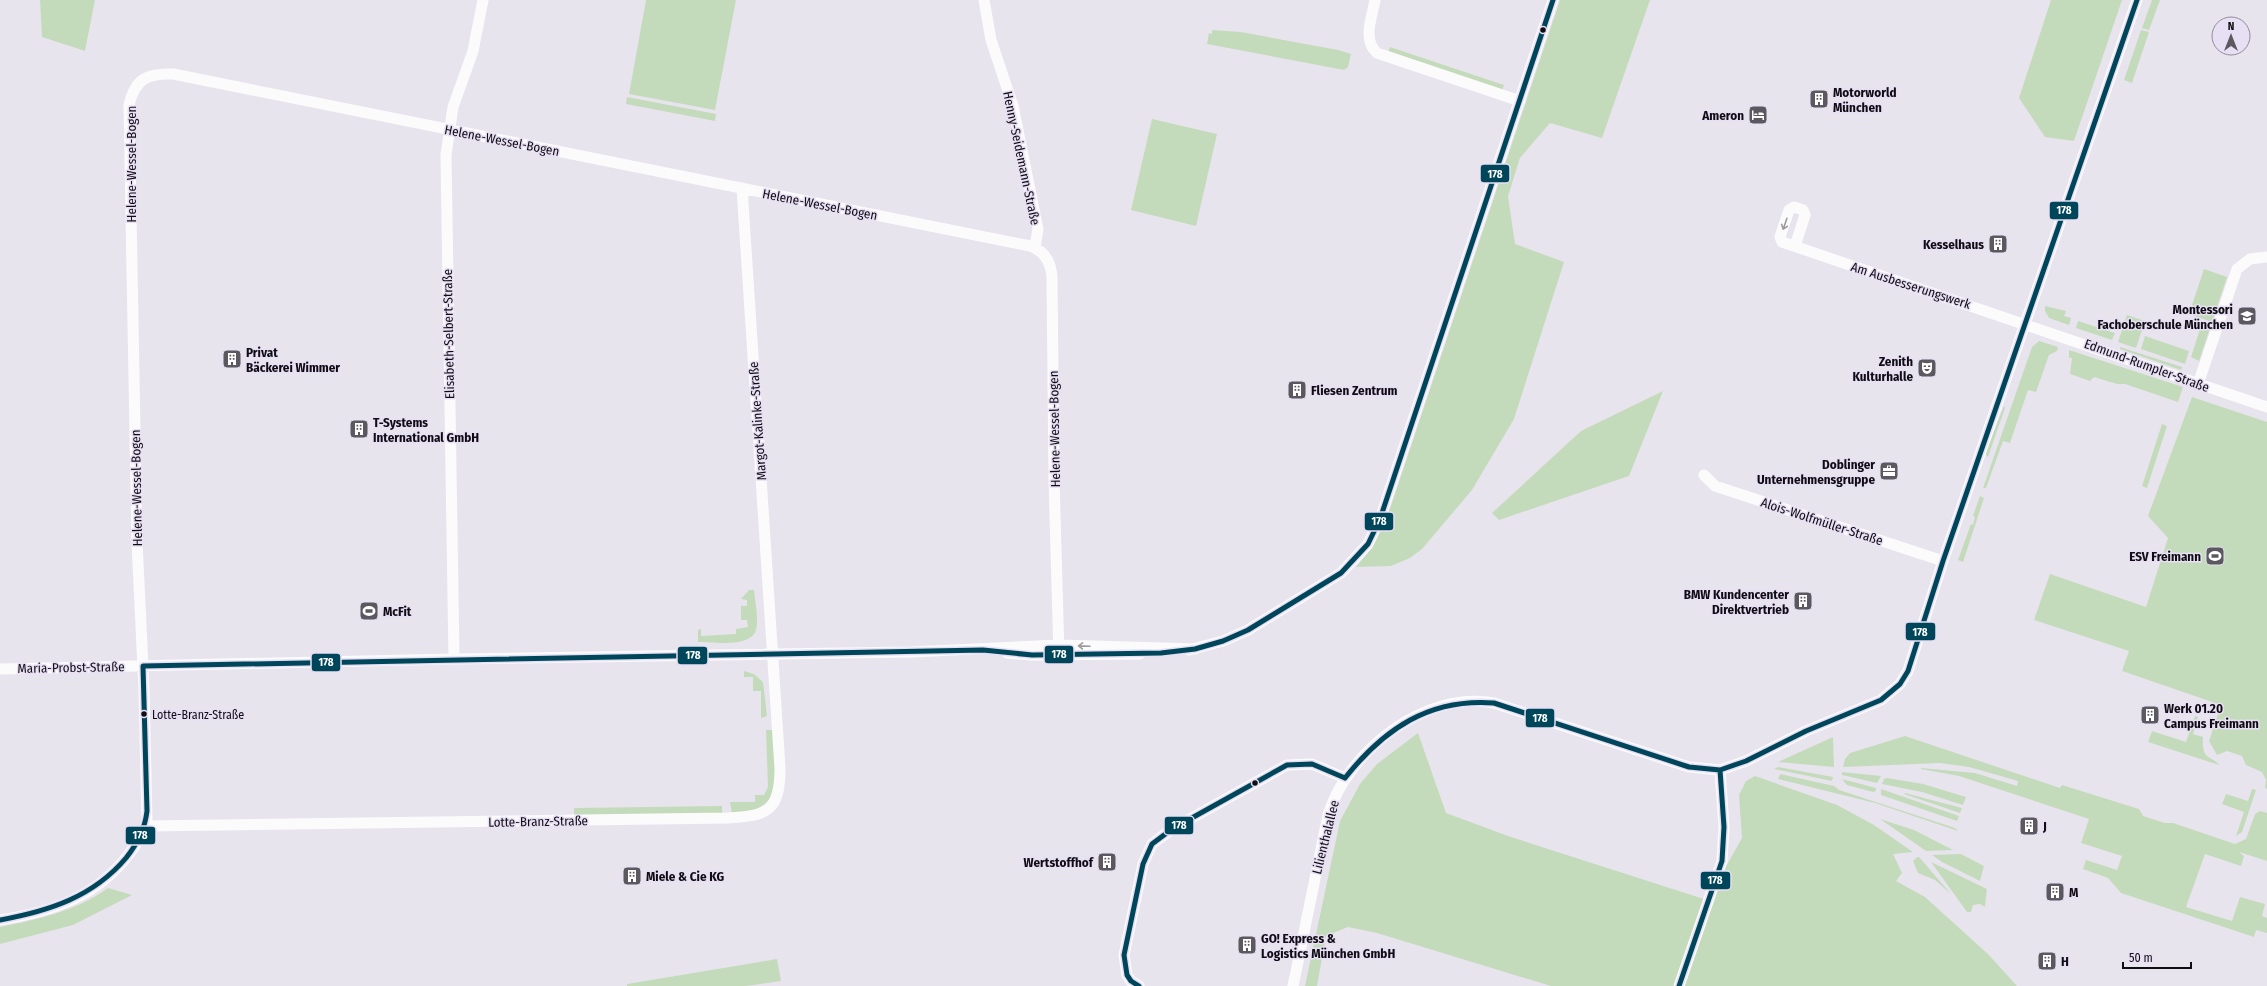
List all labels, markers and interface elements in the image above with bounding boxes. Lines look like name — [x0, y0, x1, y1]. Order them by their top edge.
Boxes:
north arrow — [2211, 16, 2251, 56]
text: N — [2228, 20, 2234, 33]
unlabelled marker — [1538, 25, 1548, 35]
place label: Motorworld München — [1833, 85, 1897, 115]
building icon: Motorworld München — [1808, 88, 1830, 110]
street label: Henny-Seidemann-Straße — [1000, 90, 1043, 226]
hotel icon: Ameron — [1747, 104, 1769, 126]
street label: Helene-Wessel-Bogen — [124, 106, 139, 222]
place label: Ameron — [1701, 108, 1744, 123]
street label: Helene-Wessel-Bogen — [443, 122, 561, 159]
line badge: 178 — [1480, 164, 1510, 183]
text: 178 — [1488, 168, 1503, 181]
street label: Helene-Wessel-Bogen — [761, 186, 879, 223]
line badge: 178 — [2049, 201, 2079, 220]
text: 178 — [2057, 204, 2072, 217]
one-way arrow — [1780, 217, 1788, 229]
building icon: Kesselhaus — [1987, 233, 2009, 255]
place label: Kesselhaus — [1923, 237, 1984, 252]
street label: Am Ausbesserungswerk — [1849, 259, 1974, 312]
street label: Elisabeth-Selbert-Straße — [440, 269, 457, 399]
place label: Montessori Fachoberschule München — [2097, 302, 2233, 332]
school or university icon: Montessori Fachoberschule München — [2236, 305, 2258, 327]
street label: Edmund-Rumpler-Straße — [2082, 336, 2211, 395]
place label: Privat Bäckerei Wimmer — [246, 345, 340, 375]
building icon: Privat Bäckerei Wimmer — [221, 348, 243, 370]
place label: Zenith Kulturhalle — [1852, 354, 1913, 384]
theatre icon: Zenith Kulturhalle — [1916, 357, 1938, 379]
street label: Margot-Kalinke-Straße — [746, 361, 769, 481]
street label: Helene-Wessel-Bogen — [1046, 370, 1063, 488]
building icon: Fliesen Zentrum — [1286, 379, 1308, 401]
place label: Fliesen Zentrum — [1311, 383, 1398, 398]
place label: T-Systems International GmbH — [373, 415, 479, 445]
building icon: T-Systems International GmbH — [348, 418, 370, 440]
street label: Helene-Wessel-Bogen — [128, 429, 145, 547]
place label: Doblinger Unternehmensgruppe — [1757, 457, 1875, 487]
office icon: Doblinger Unternehmensgruppe — [1878, 460, 1900, 482]
street label: Alois-Wolfmüller-Straße — [1759, 495, 1885, 548]
line badge: 178 — [1364, 512, 1394, 531]
text: 178 — [1372, 515, 1387, 528]
sports icon: ESV Freimann — [2204, 545, 2226, 567]
place label: ESV Freimann — [2129, 549, 2201, 564]
place label: BMW Kundencenter Direktvertrieb — [1684, 587, 1789, 617]
building icon: BMW Kundencenter Direktvertrieb — [1792, 590, 1814, 612]
sports icon: McFit — [358, 600, 380, 622]
place label: McFit — [383, 604, 412, 619]
line badge: 178 — [1905, 622, 1936, 641]
text: 178 — [1913, 626, 1928, 639]
one-way arrow — [1078, 642, 1091, 650]
line badge: 178 — [1044, 645, 1074, 664]
line badge: 178 — [677, 646, 708, 665]
text: 178 — [1052, 648, 1067, 661]
text: 178 — [686, 649, 701, 662]
line badge: 178 — [311, 653, 341, 672]
text: 178 — [319, 656, 334, 669]
street label: Maria-Probst-Straße — [17, 659, 125, 676]
place label: Werk 01.20 Campus Freimann — [2164, 701, 2259, 731]
building icon: Werk 01.20 Campus Freimann — [2139, 704, 2161, 726]
place label: Lotte-Branz-Straße — [152, 708, 244, 722]
line badge: 178 — [1525, 708, 1555, 728]
marker: Lotte-Branz-Straße — [139, 709, 149, 719]
text: 178 — [1533, 712, 1548, 725]
unlabelled marker — [1250, 778, 1260, 788]
street label: Lilienthalallee — [1309, 799, 1342, 876]
street label: Lotte-Branz-Straße — [488, 813, 588, 830]
building icon: J — [2018, 815, 2040, 837]
line badge: 178 — [1164, 816, 1194, 835]
text: 178 — [1172, 819, 1187, 832]
place label: J — [2042, 819, 2047, 834]
line badge: 178 — [125, 826, 156, 845]
text: 178 — [133, 829, 148, 842]
building icon: Wertstoffhof — [1096, 851, 1118, 873]
place label: Wertstoffhof — [1024, 855, 1095, 870]
building icon: Miele & Cie KG — [621, 865, 643, 887]
place label: Miele & Cie KG — [646, 869, 725, 884]
line badge: 178 — [1700, 871, 1731, 890]
text: 178 — [1708, 874, 1723, 887]
building icon: M — [2044, 881, 2066, 903]
place label: M — [2069, 885, 2078, 900]
place label: GO! Express & Logistics München GmbH — [1261, 931, 1395, 961]
building icon: GO! Express & Logistics München GmbH — [1236, 934, 1258, 956]
scale bar — [2123, 944, 2191, 970]
building icon: H — [2036, 950, 2058, 972]
text: 50 m — [2129, 951, 2153, 965]
place label: H — [2061, 954, 2069, 969]

